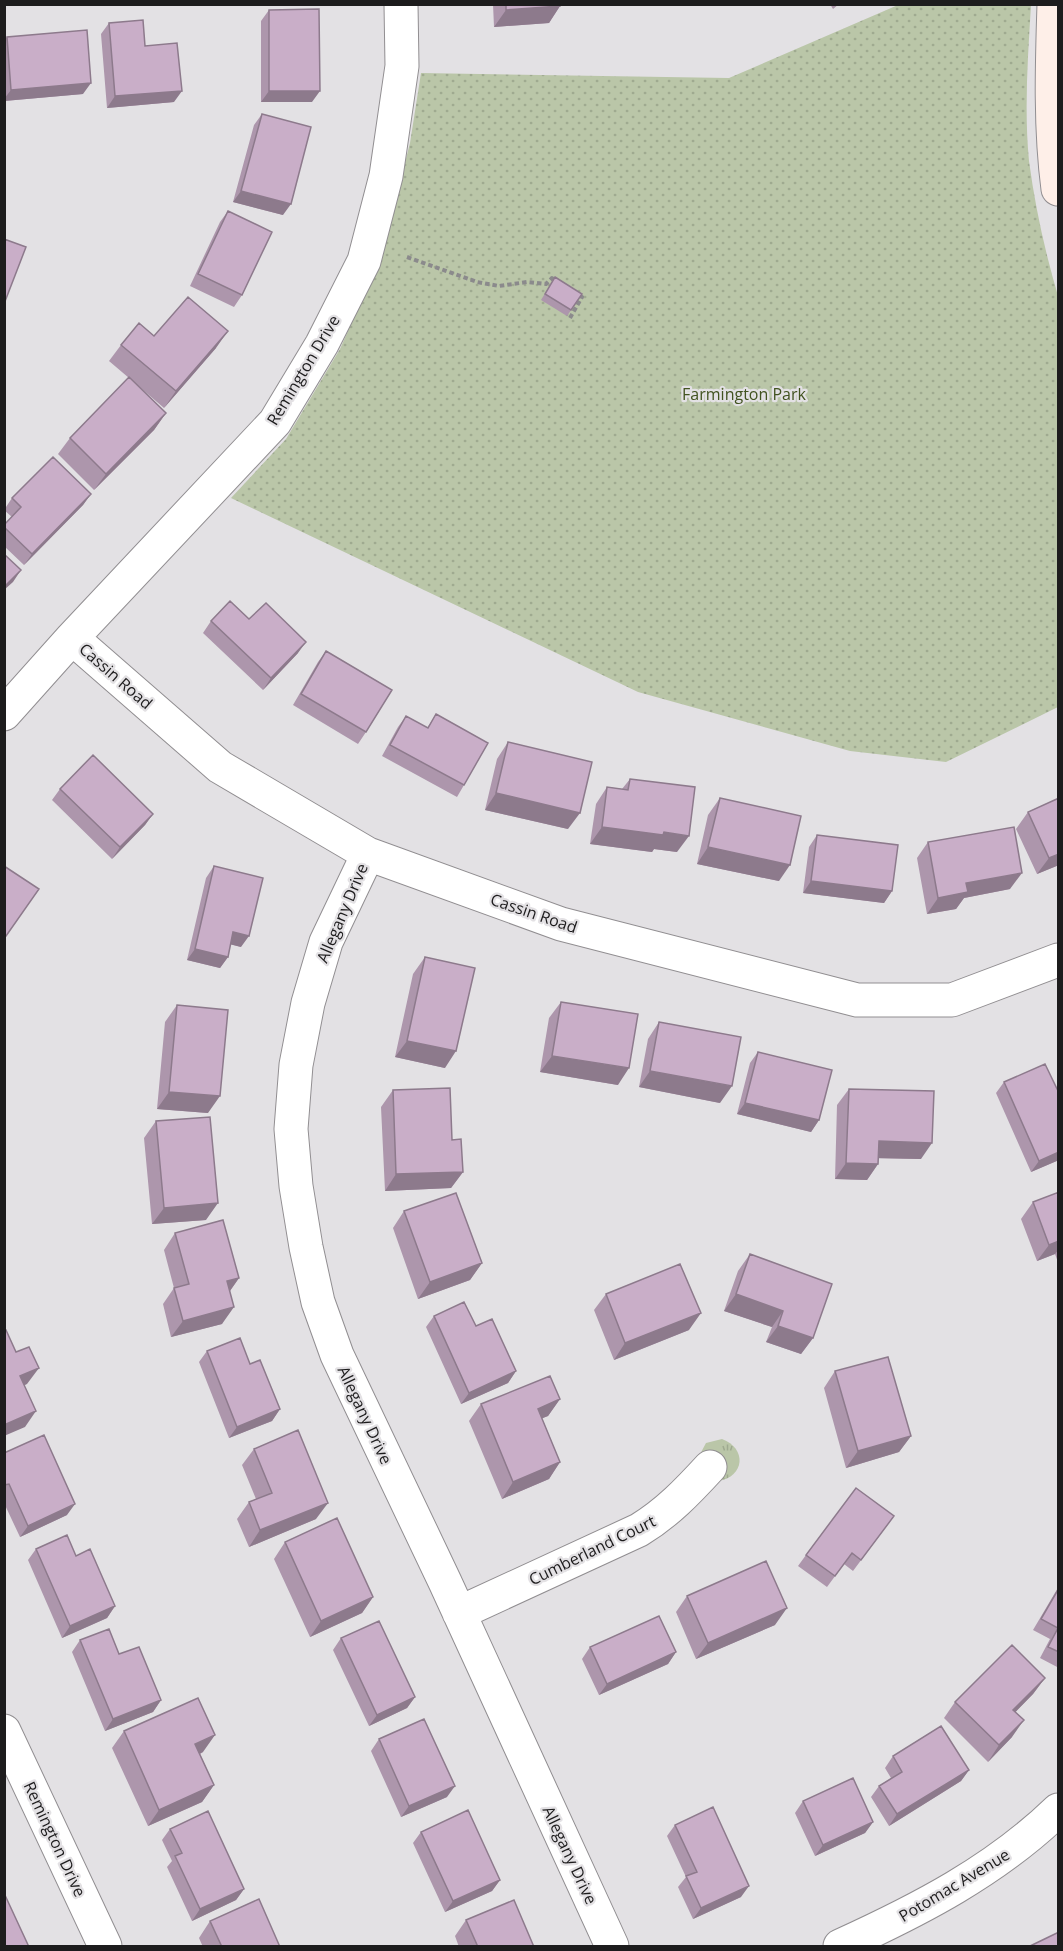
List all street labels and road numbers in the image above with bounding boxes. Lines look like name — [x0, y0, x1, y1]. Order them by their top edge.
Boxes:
street label: Remington Drive — [261, 311, 345, 429]
street label: Cassin Road — [75, 638, 157, 714]
street label: Allegany Drive — [311, 860, 373, 966]
street label: Cassin Road — [488, 888, 580, 938]
street label: Allegany Drive — [333, 1362, 397, 1468]
street label: Cumberland Court — [525, 1510, 659, 1590]
street label: Remington Drive — [19, 1778, 91, 1900]
street label: Allegany Drive — [538, 1802, 602, 1908]
street label: Potomac Avenue — [894, 1843, 1014, 1927]

